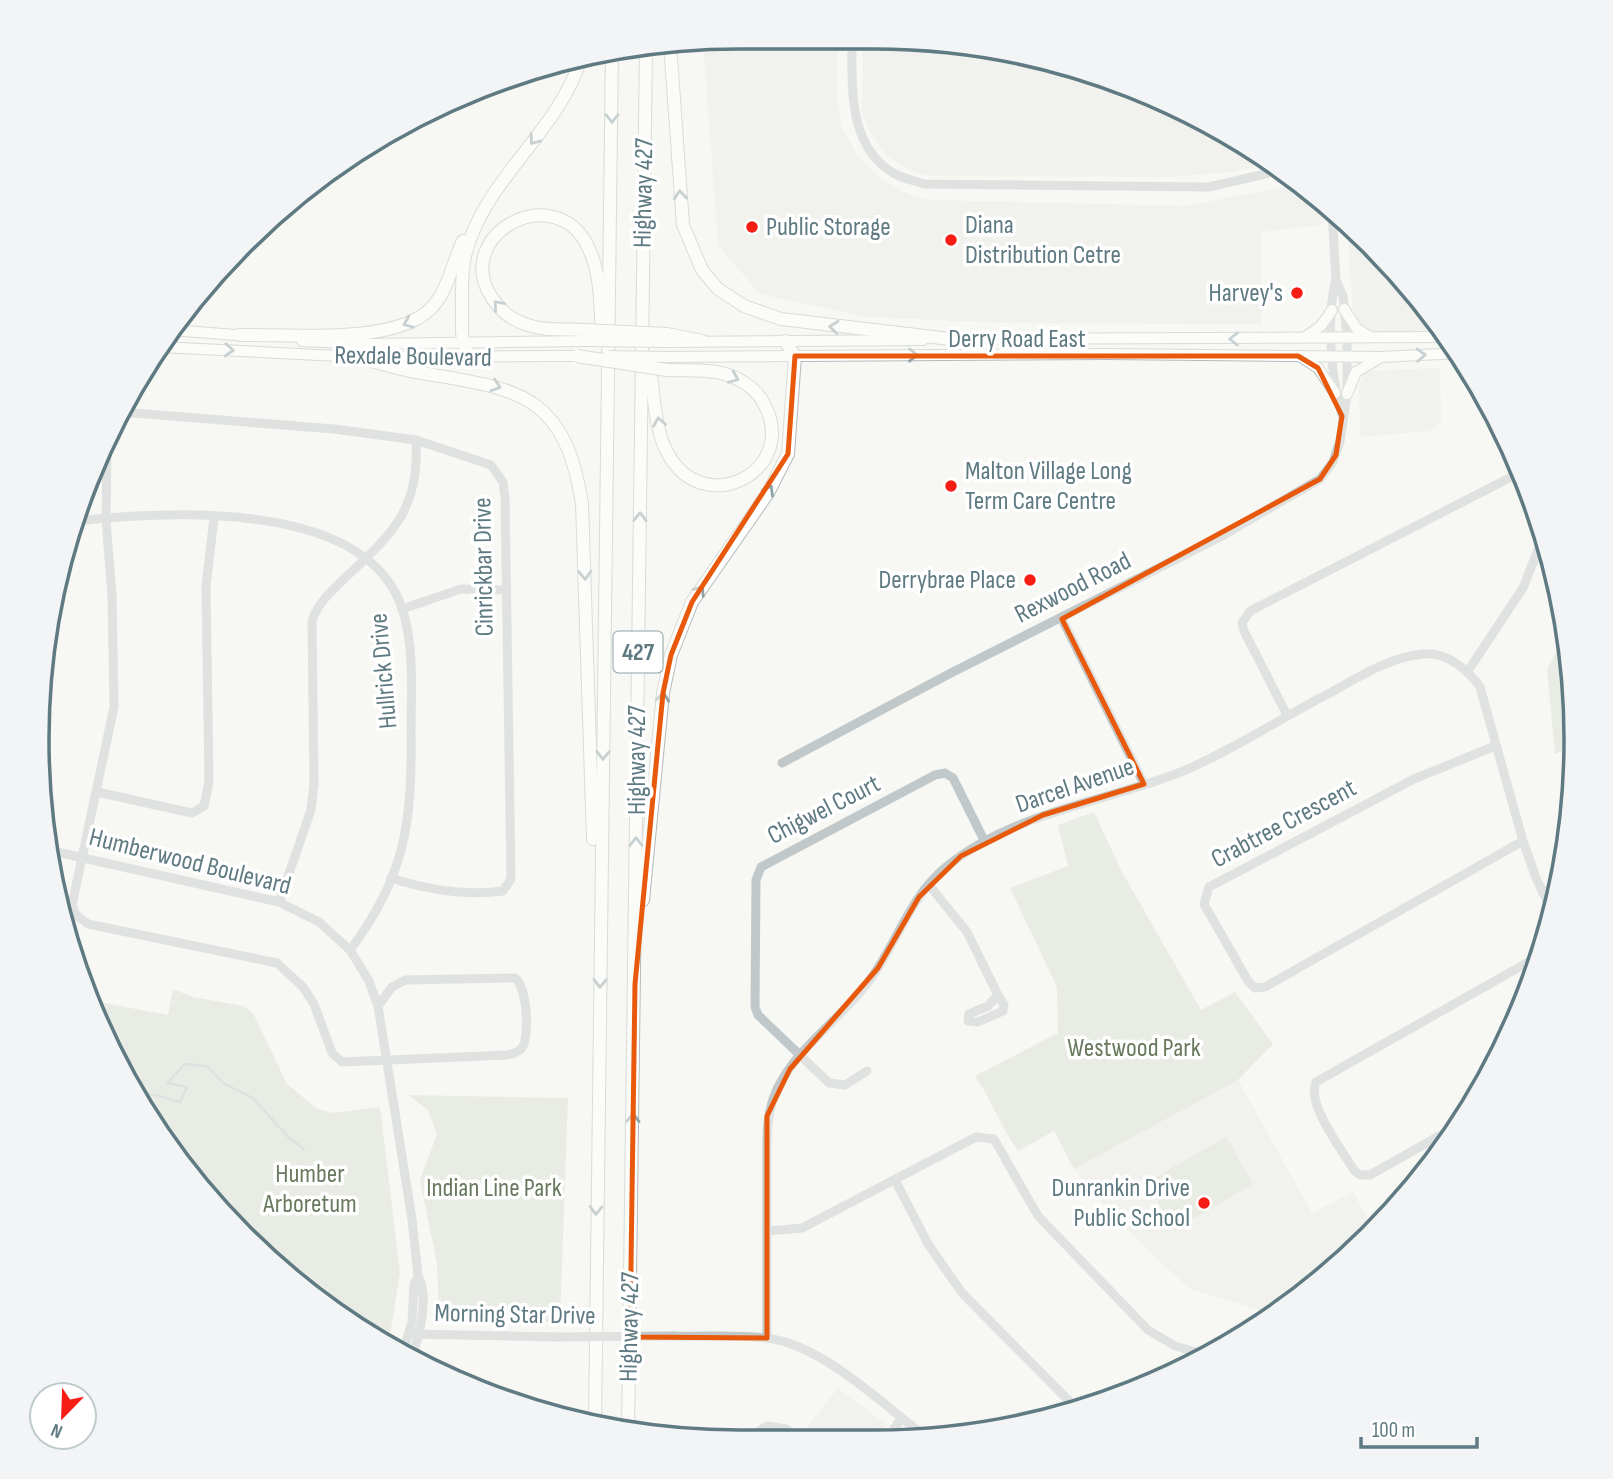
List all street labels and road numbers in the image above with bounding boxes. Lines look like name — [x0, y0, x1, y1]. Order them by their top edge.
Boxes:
street label: Highway 427 — [628, 137, 660, 248]
street label: Derry Road East — [948, 324, 1086, 355]
street label: Rexdale Boulevard — [334, 340, 492, 374]
street label: Cinrickbar Drive — [467, 497, 501, 637]
street label: Rexwood Road — [1010, 546, 1136, 630]
street label: Hullrick Drive — [364, 612, 404, 730]
road number: 427 — [614, 632, 662, 672]
street label: Highway 427 — [622, 704, 653, 815]
street label: Darcel Avenue — [1012, 751, 1138, 821]
street label: Chigwel Court — [762, 768, 886, 852]
street label: Crabtree Crescent — [1206, 773, 1362, 875]
street label: Humberwood Boulevard — [86, 822, 294, 902]
street label: Highway 427 — [614, 1271, 646, 1382]
street label: Morning Star Drive — [434, 1298, 596, 1332]

